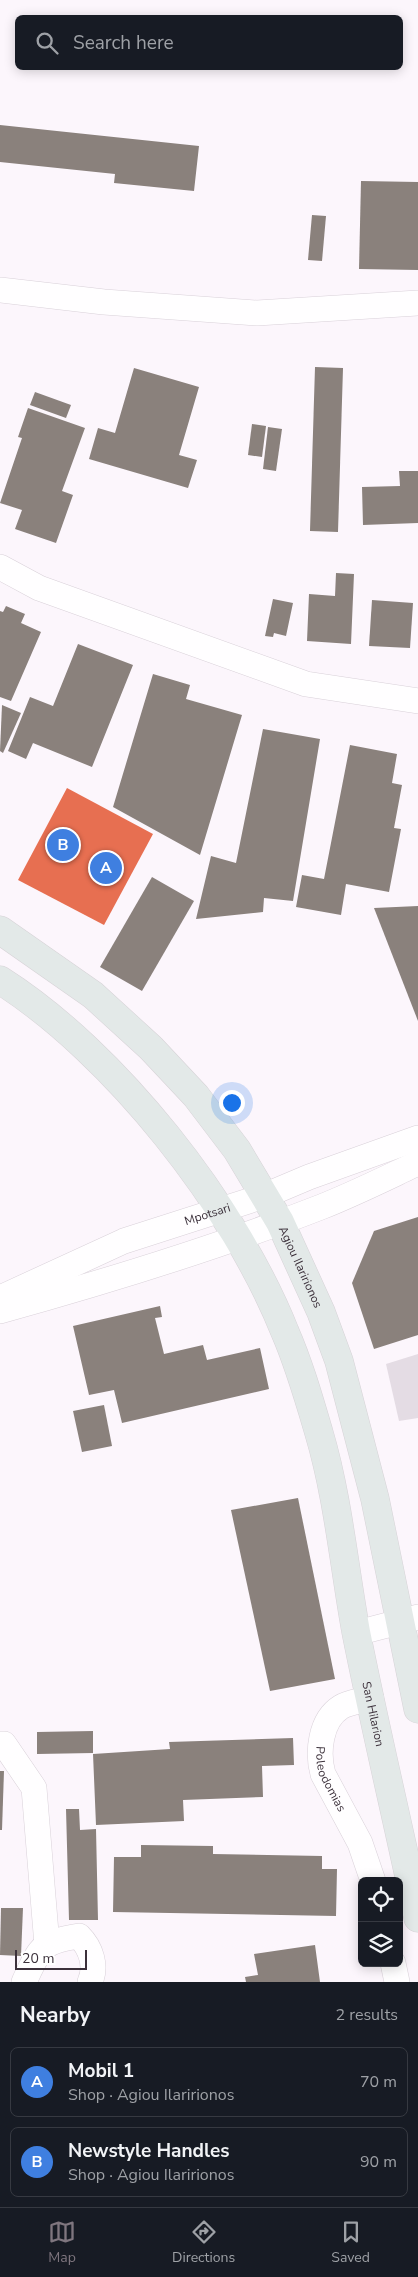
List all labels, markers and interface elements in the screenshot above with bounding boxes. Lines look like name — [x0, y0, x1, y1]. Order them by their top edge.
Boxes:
search box — [15, 15, 403, 70]
icon: search — [33, 29, 61, 57]
text: Search here — [73, 30, 174, 56]
pin: B — [47, 826, 79, 864]
pin: A — [90, 849, 122, 887]
your location — [219, 1090, 245, 1116]
street label: Mpotsari — [182, 1199, 232, 1229]
street label: Agiou Ilaririonos — [275, 1224, 326, 1311]
street label: San Hilarion — [358, 1680, 388, 1748]
street label: Poleodomias — [312, 1746, 350, 1815]
map controls — [358, 1877, 403, 1967]
button: locate — [358, 1877, 403, 1922]
button: layers — [358, 1922, 403, 1967]
scale bar — [15, 1947, 88, 1970]
text: 20 m — [22, 1949, 54, 1968]
text: Nearby — [20, 2001, 90, 2029]
text: 2 results — [336, 2004, 398, 2026]
text: Mobil 1 — [68, 2058, 134, 2084]
text: A — [31, 2071, 43, 2093]
text: 70 m — [360, 2071, 397, 2093]
text: Shop · Agiou Ilaririonos — [68, 2084, 234, 2106]
text: Newstyle Handles — [68, 2138, 230, 2164]
text: B — [31, 2151, 43, 2173]
text: 90 m — [360, 2151, 397, 2173]
text: Shop · Agiou Ilaririonos — [68, 2164, 234, 2186]
tab: Map — [48, 2218, 76, 2267]
tab: Directions — [172, 2218, 235, 2267]
tab: Saved — [331, 2218, 370, 2267]

